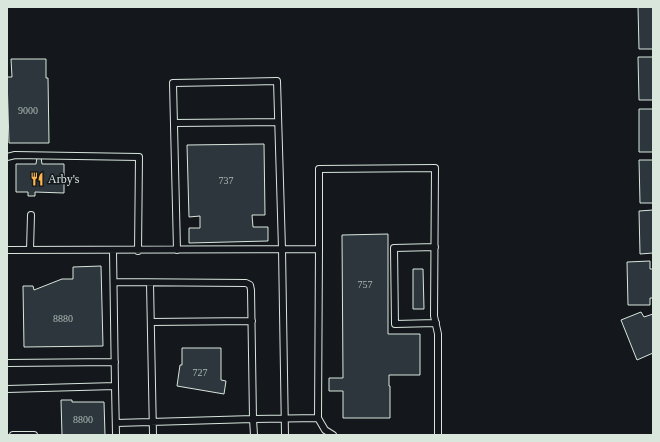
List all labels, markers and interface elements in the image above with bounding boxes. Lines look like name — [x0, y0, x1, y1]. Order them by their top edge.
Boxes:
house number: 9000 — [18, 105, 38, 116]
restaurant icon: Arby's — [29, 171, 45, 187]
place label: Arby's — [48, 172, 80, 186]
house number: 737 — [219, 175, 234, 186]
house number: 757 — [358, 279, 373, 290]
house number: 8880 — [53, 313, 73, 324]
house number: 727 — [193, 367, 208, 378]
house number: 8800 — [73, 414, 93, 425]

